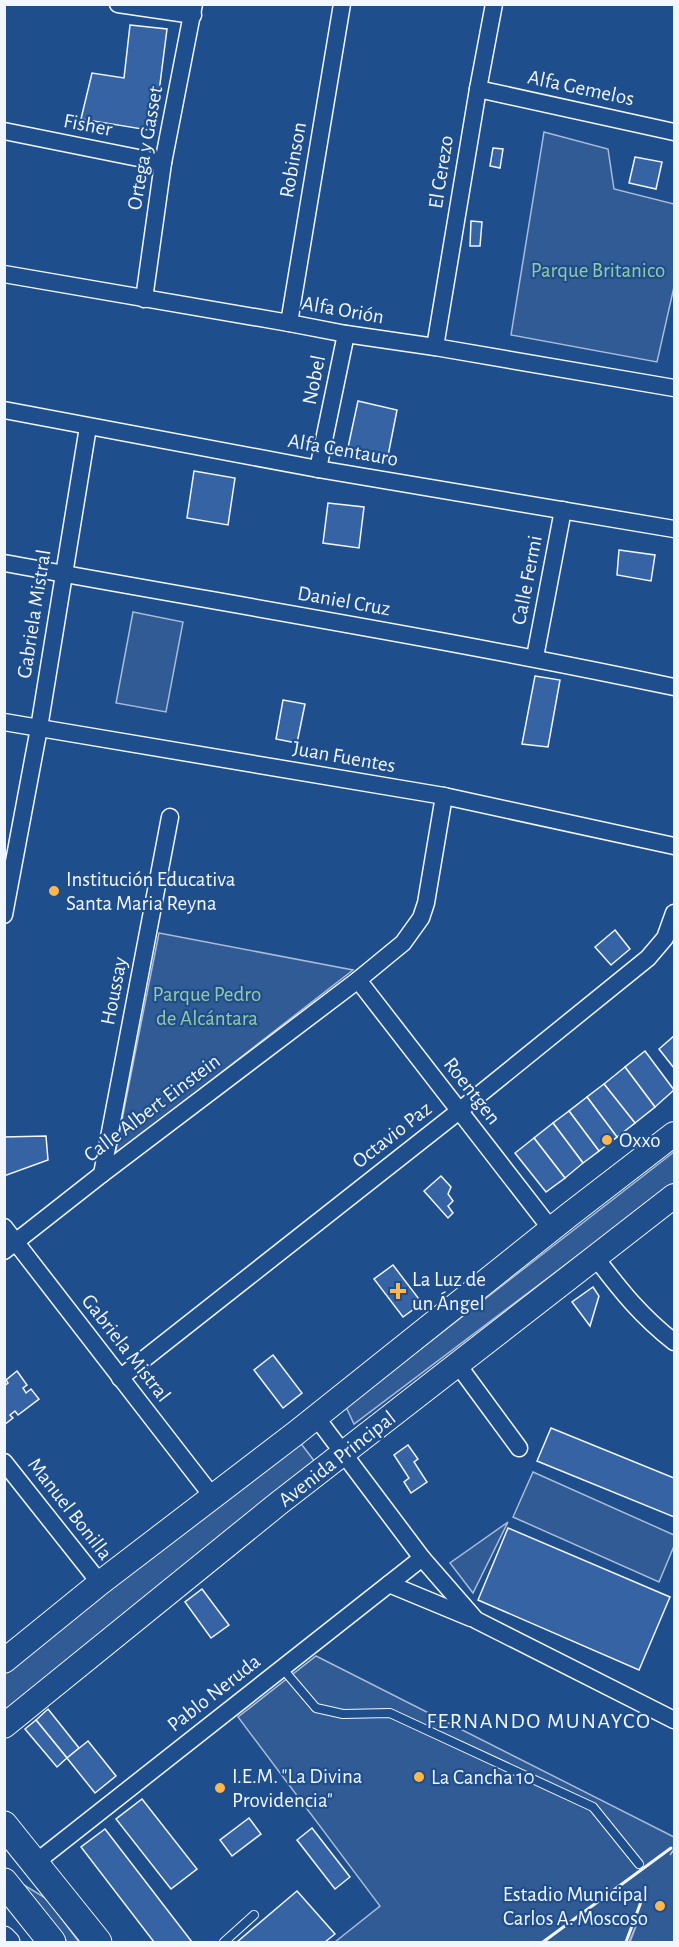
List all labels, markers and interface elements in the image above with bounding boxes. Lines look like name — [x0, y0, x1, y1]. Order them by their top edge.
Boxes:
street label: Alfa Gemelos — [526, 66, 636, 110]
street label: Ortega y Gasset — [124, 84, 166, 212]
street label: Fisher — [62, 110, 114, 140]
street label: Robinson — [276, 120, 310, 200]
street label: El Cerezo — [425, 134, 457, 210]
park label: Parque Britanico — [531, 260, 665, 281]
street label: Alfa Orión — [300, 292, 386, 328]
street label: Nobel — [299, 354, 329, 406]
street label: Alfa Centauro — [286, 430, 400, 470]
street label: Calle Fermi — [508, 533, 546, 627]
street label: Gabriela Mistral — [13, 548, 55, 680]
street label: Daniel Cruz — [296, 583, 392, 619]
street label: Juan Fuentes — [291, 738, 397, 776]
place label: Institución Educativa Santa Maria Reyna — [66, 869, 236, 914]
marker: Institución Educativa Santa Maria Reyna — [47, 884, 61, 898]
street label: Houssay — [97, 955, 131, 1027]
park label: Parque Pedro de Alcántara — [153, 984, 261, 1029]
street label: Calle Albert Einstein — [80, 1050, 224, 1166]
street label: Roentgen — [439, 1054, 505, 1128]
street label: Octavio Paz — [348, 1098, 436, 1172]
place label: Oxxo — [619, 1130, 661, 1151]
marker: Oxxo — [600, 1133, 614, 1147]
place label: La Luz de un Ángel — [412, 1269, 486, 1314]
marker: La Luz de un Ángel — [389, 1282, 407, 1300]
street label: Gabriela Mistral — [78, 1290, 174, 1406]
street label: Avenida Principal — [275, 1407, 399, 1511]
street label: Manuel Bonilla — [24, 1454, 116, 1564]
street label: Pablo Neruda — [164, 1650, 265, 1736]
district label: FERNANDO MUNAYCO — [426, 1710, 652, 1732]
place label: I.E.M. "La Divina Providencia" — [232, 1766, 363, 1811]
place label: La Cancha 10 — [431, 1767, 535, 1788]
marker: La Cancha 10 — [412, 1770, 426, 1784]
marker: I.E.M. "La Divina Providencia" — [213, 1781, 227, 1795]
place label: Estadio Municipal Carlos A. Moscoso — [503, 1884, 648, 1929]
marker: Estadio Municipal Carlos A. Moscoso — [653, 1899, 667, 1913]

